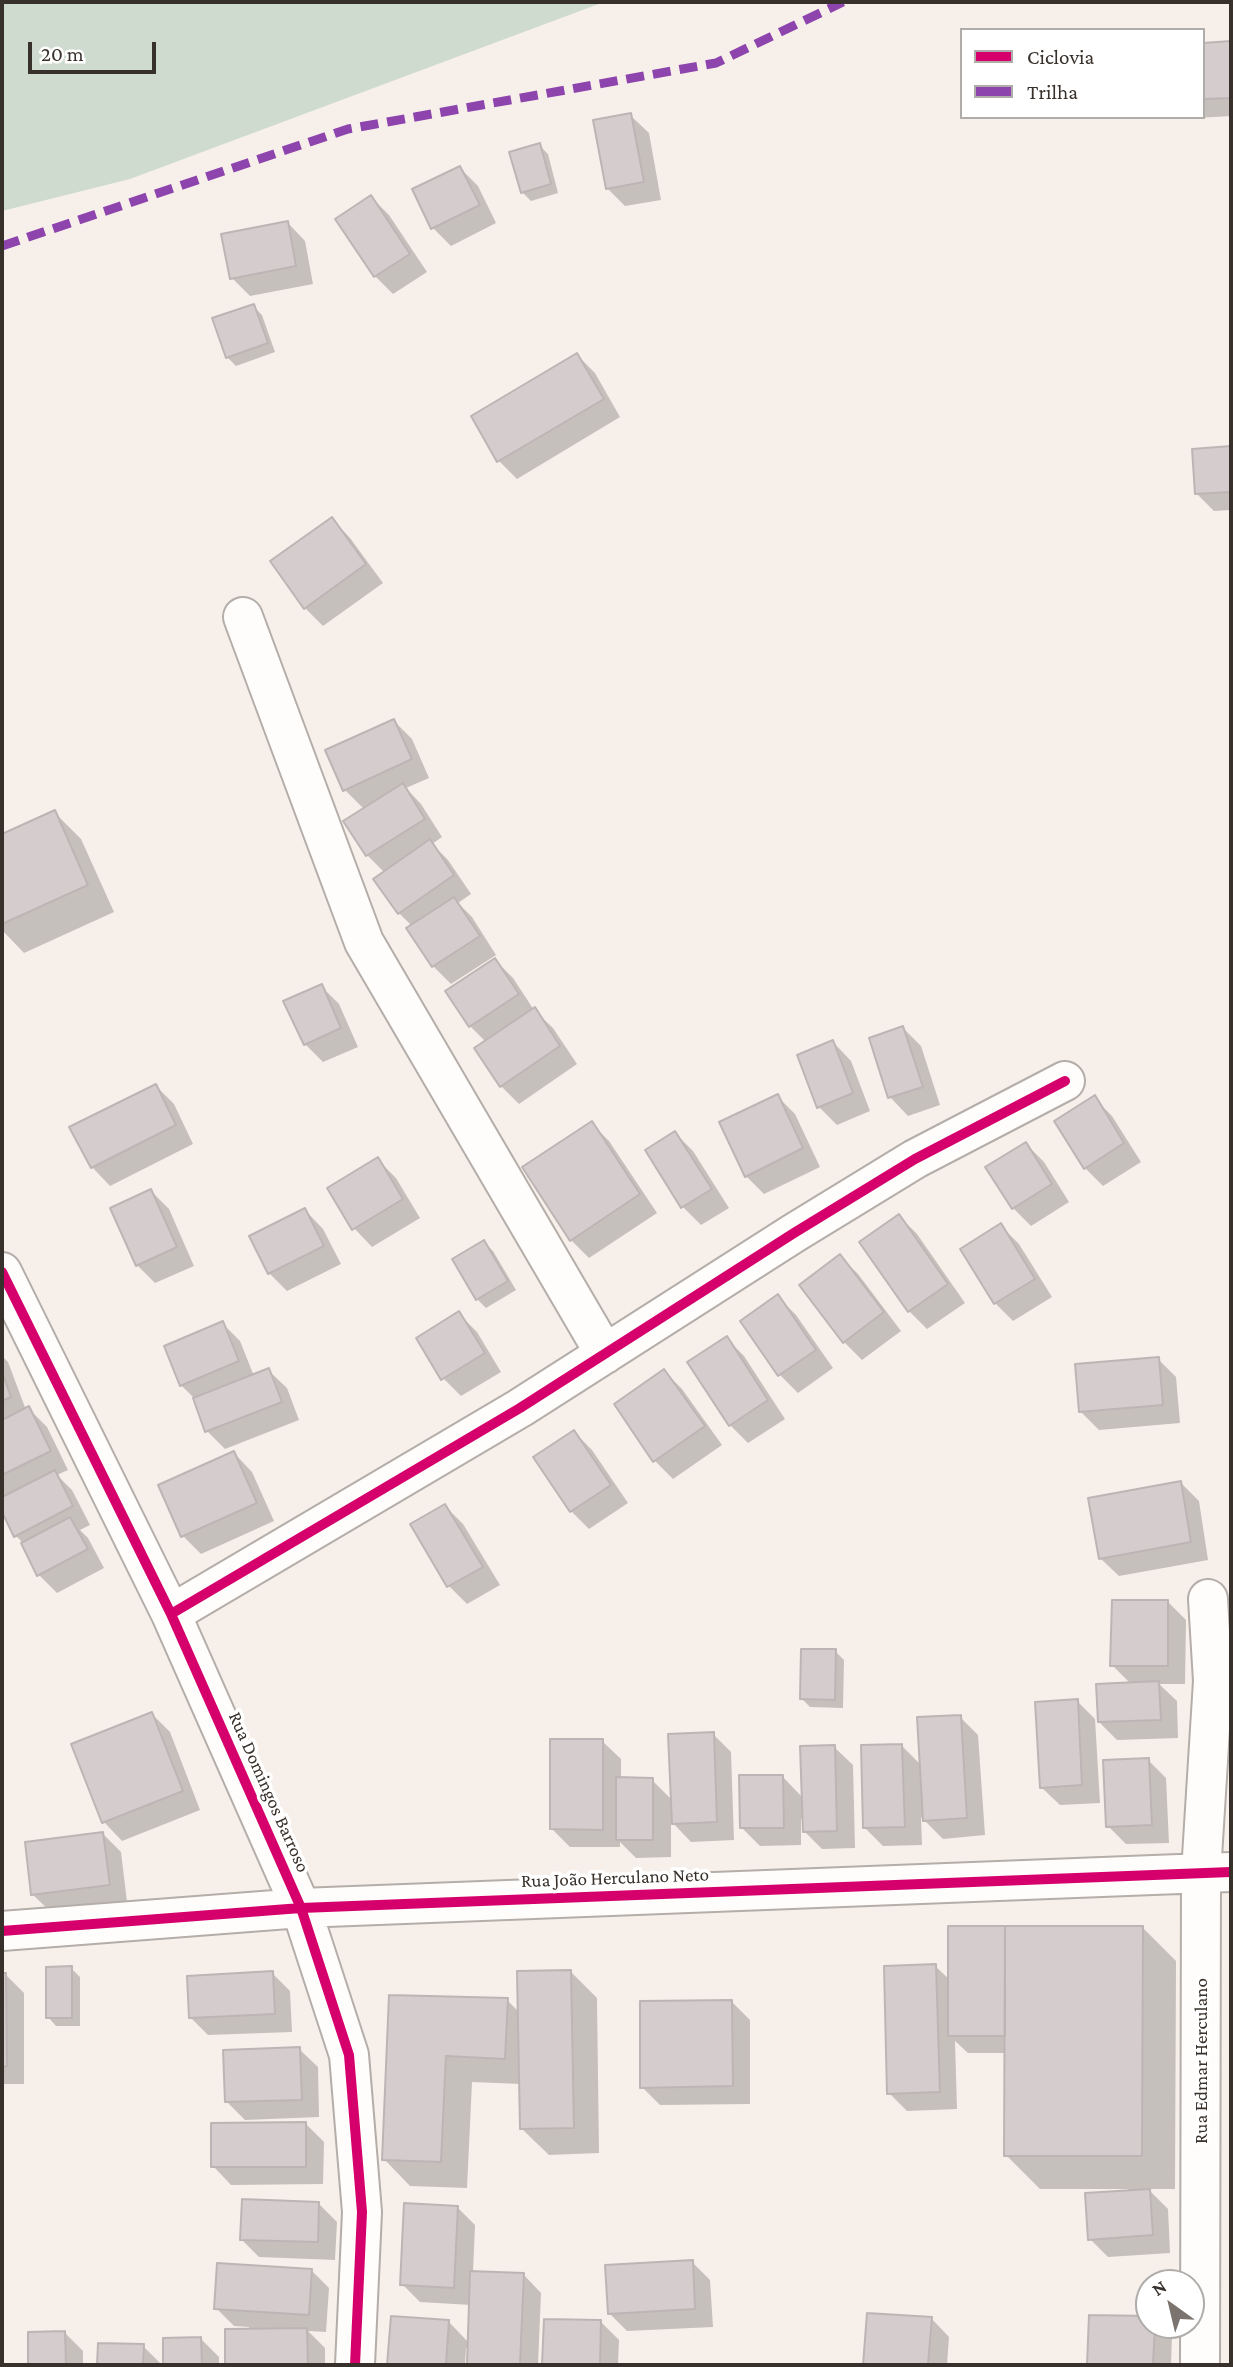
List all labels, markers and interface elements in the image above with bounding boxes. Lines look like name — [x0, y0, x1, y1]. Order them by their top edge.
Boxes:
scale bar — [32, 28, 159, 72]
legend — [960, 28, 1205, 119]
text: 20 m — [41, 42, 84, 66]
text: Ciclovia — [1027, 45, 1094, 69]
text: Trilha — [1027, 80, 1078, 104]
street label: Rua Domingos Barroso — [223, 1708, 315, 1876]
street label: Rua João Herculano Neto — [521, 1863, 709, 1893]
street label: Rua Edmar Herculano — [1190, 1978, 1212, 2144]
north arrow — [1135, 2269, 1205, 2339]
text: N — [1148, 2276, 1170, 2300]

